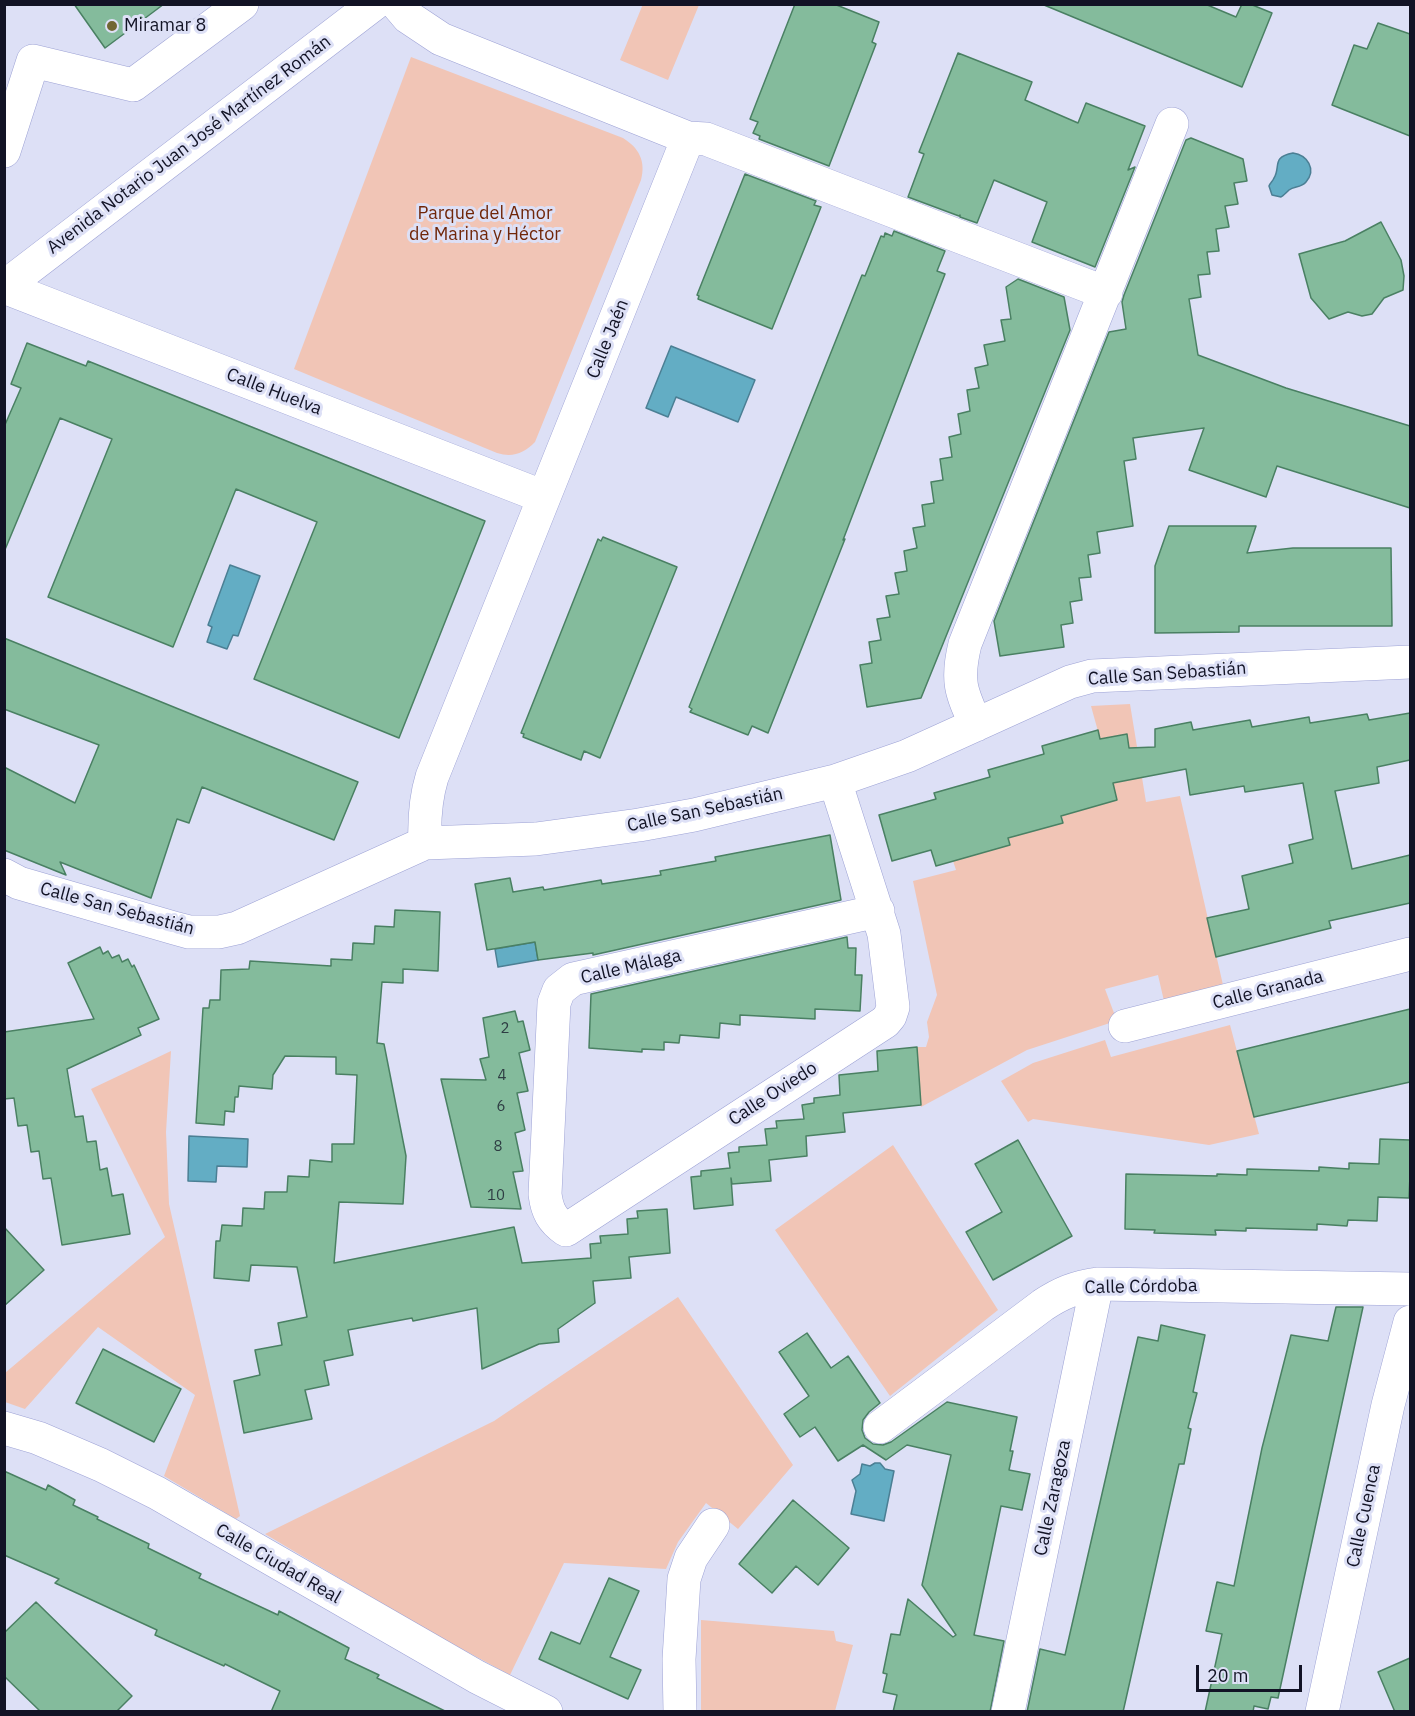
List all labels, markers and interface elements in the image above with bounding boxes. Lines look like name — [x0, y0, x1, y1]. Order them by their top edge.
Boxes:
place label: Miramar 8 — [124, 15, 206, 37]
marker: Miramar 8 — [105, 19, 119, 33]
street label: Avenida Notario Juan José Martínez Román — [43, 31, 335, 259]
park label: Parque del Amor de Marina y Héctor — [409, 203, 561, 246]
street label: Calle Jaén — [582, 296, 634, 382]
street label: Calle Huelva — [223, 364, 325, 420]
street label: Calle San Sebastián — [1087, 658, 1247, 690]
street label: Calle San Sebastián — [625, 783, 785, 837]
street label: Calle San Sebastián — [37, 878, 197, 940]
street label: Calle Málaga — [579, 945, 683, 989]
street label: Calle Granada — [1210, 966, 1326, 1014]
house number: 2 — [501, 1020, 509, 1038]
street label: Calle Oviedo — [725, 1057, 821, 1131]
house number: 4 — [498, 1067, 506, 1085]
house number: 6 — [497, 1098, 505, 1116]
house number: 8 — [494, 1138, 502, 1156]
house number: 10 — [487, 1187, 505, 1205]
street label: Calle Córdoba — [1084, 1275, 1198, 1299]
street label: Calle Zaragoza — [1030, 1438, 1076, 1558]
street label: Calle Cuenca — [1343, 1463, 1385, 1569]
street label: Calle Ciudad Real — [212, 1519, 344, 1609]
scale bar — [1199, 1653, 1306, 1691]
text: 20 m — [1207, 1664, 1249, 1687]

